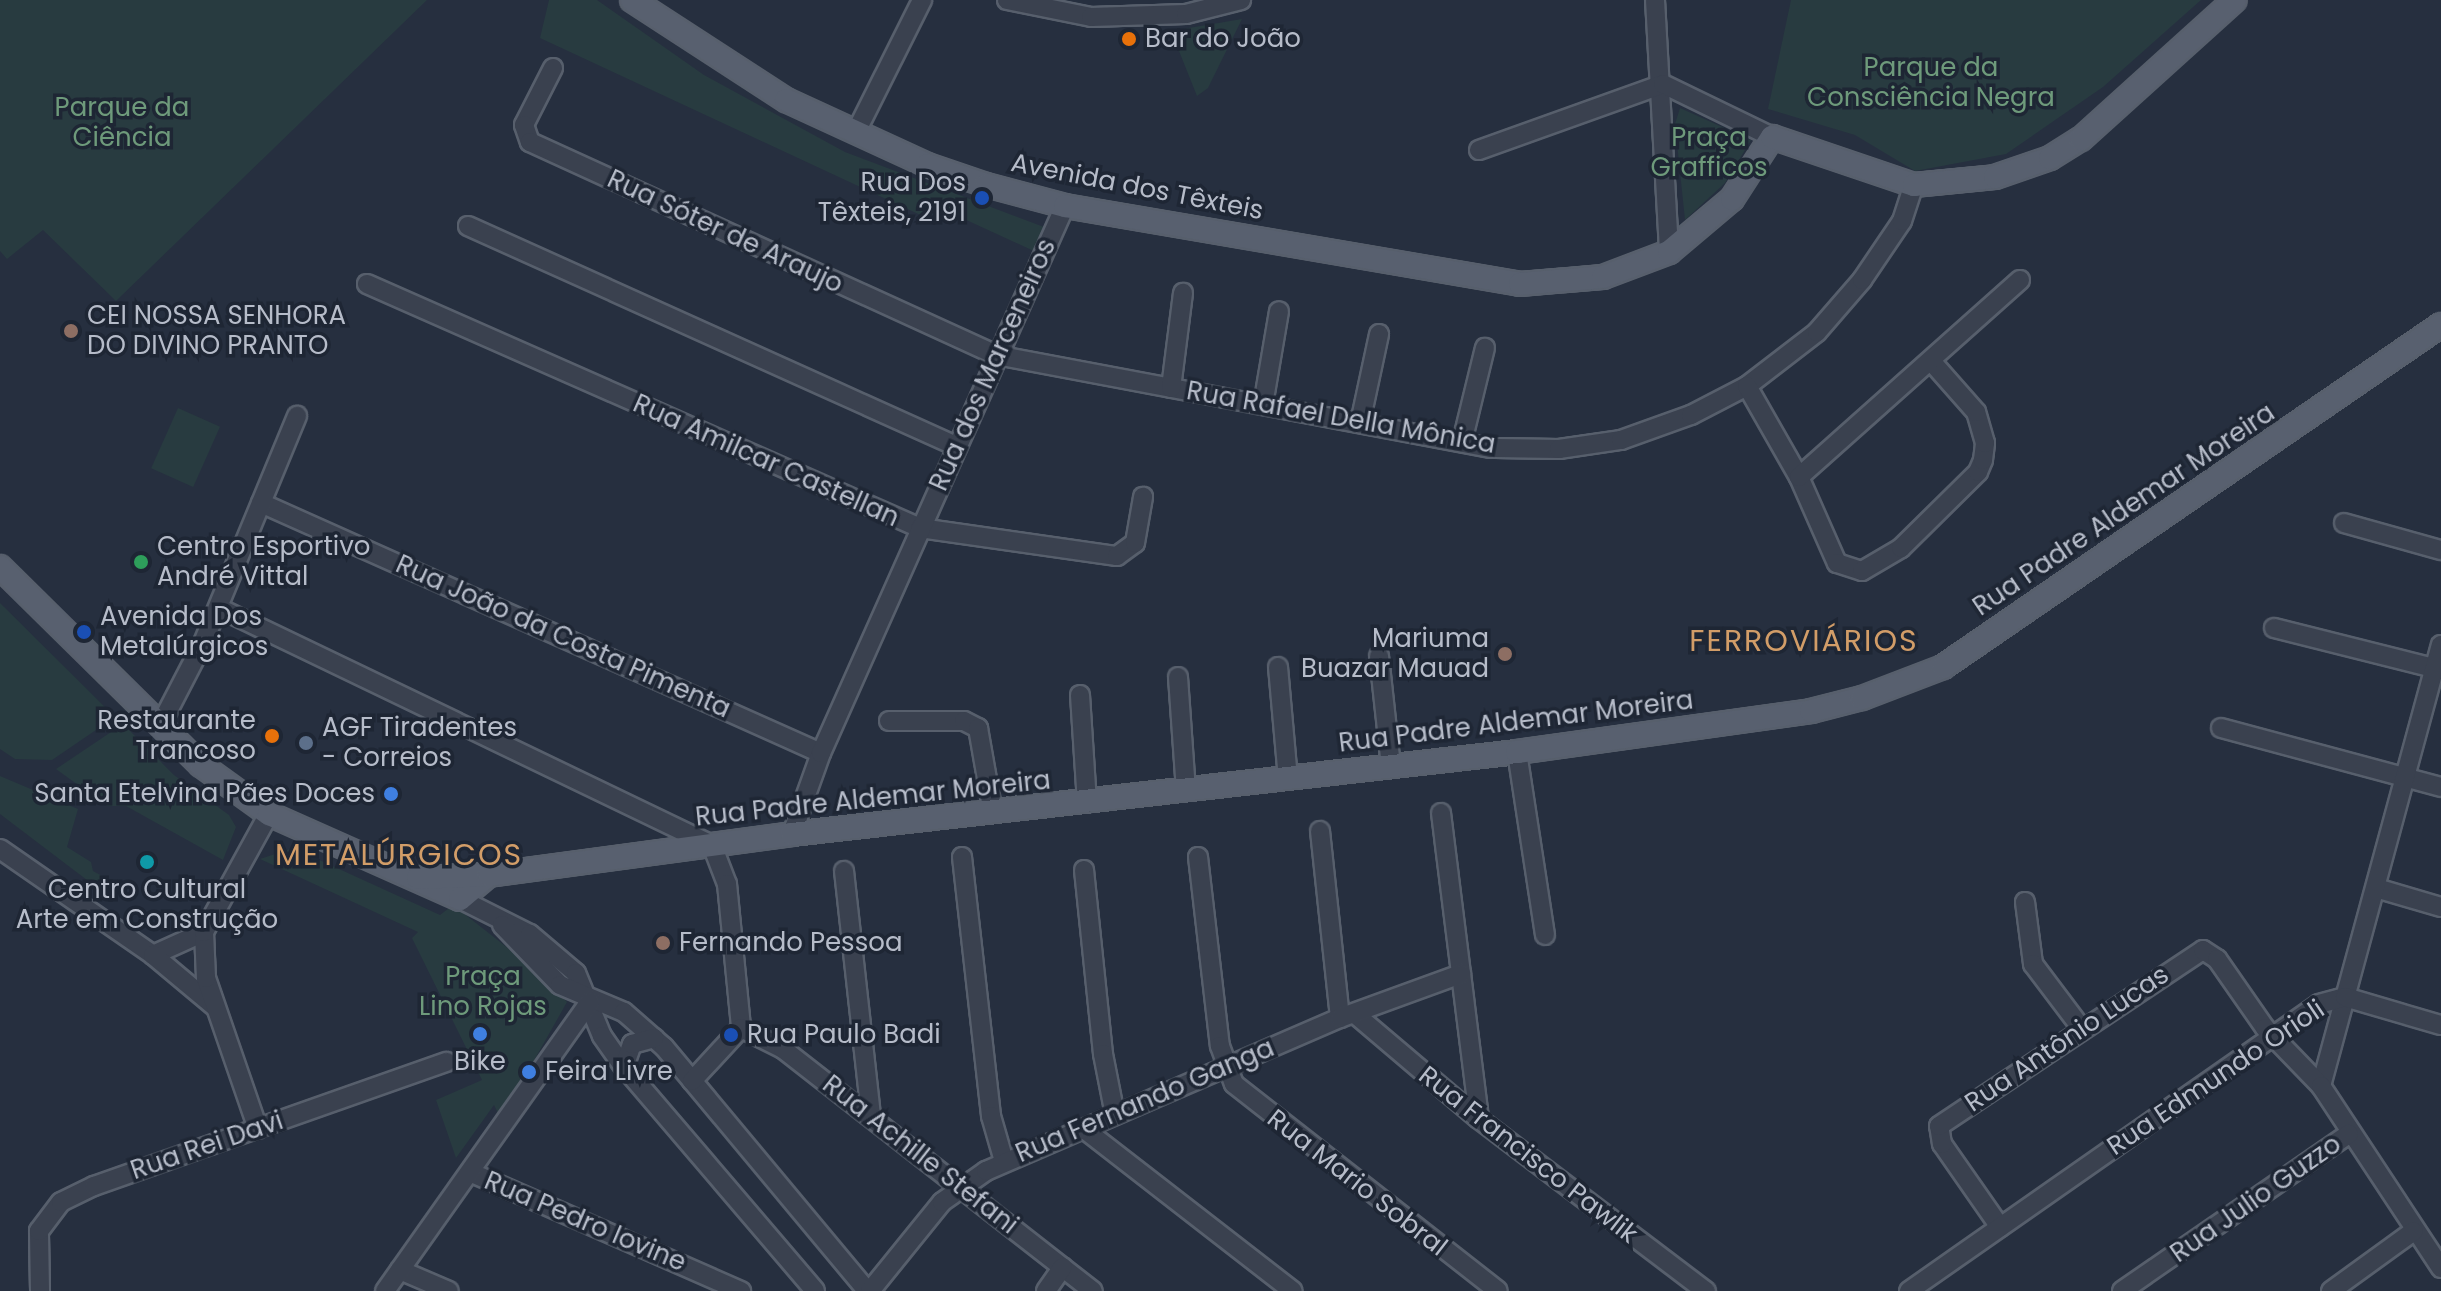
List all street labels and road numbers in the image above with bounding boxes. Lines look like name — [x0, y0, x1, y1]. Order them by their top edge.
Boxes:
street label: Avenida dos Têxteis — [1008, 147, 1266, 227]
street label: Rua Sóter de Araujo — [602, 164, 848, 300]
street label: Rua dos Marceneiros — [923, 234, 1063, 496]
street label: Rua Rafael Della Mônica — [1184, 375, 1498, 461]
street label: Rua Amilcar Castellan — [628, 388, 904, 534]
street label: Rua Padre Aldemar Moreira — [1967, 397, 2281, 623]
street label: Rua João da Costa Pimenta — [391, 549, 735, 725]
street label: Rua Padre Aldemar Moreira — [1337, 685, 1695, 759]
street label: Rua Padre Aldemar Moreira — [694, 765, 1052, 833]
street label: Rua Antônio Lucas — [1959, 959, 2175, 1119]
street label: Rua Edmundo Orioli — [2102, 994, 2330, 1162]
street label: Rua Fernando Ganga — [1011, 1032, 1279, 1170]
street label: Rua Francisco Pawlik — [1412, 1060, 1644, 1250]
street label: Rua Achille Stefani — [816, 1069, 1024, 1241]
street label: Rua Mario Sobral — [1261, 1103, 1453, 1263]
street label: Rua Rei Davi — [127, 1105, 287, 1187]
street label: Rua Julio Guzzo — [2165, 1129, 2347, 1269]
street label: Rua Pedro Iovine — [480, 1165, 690, 1279]

